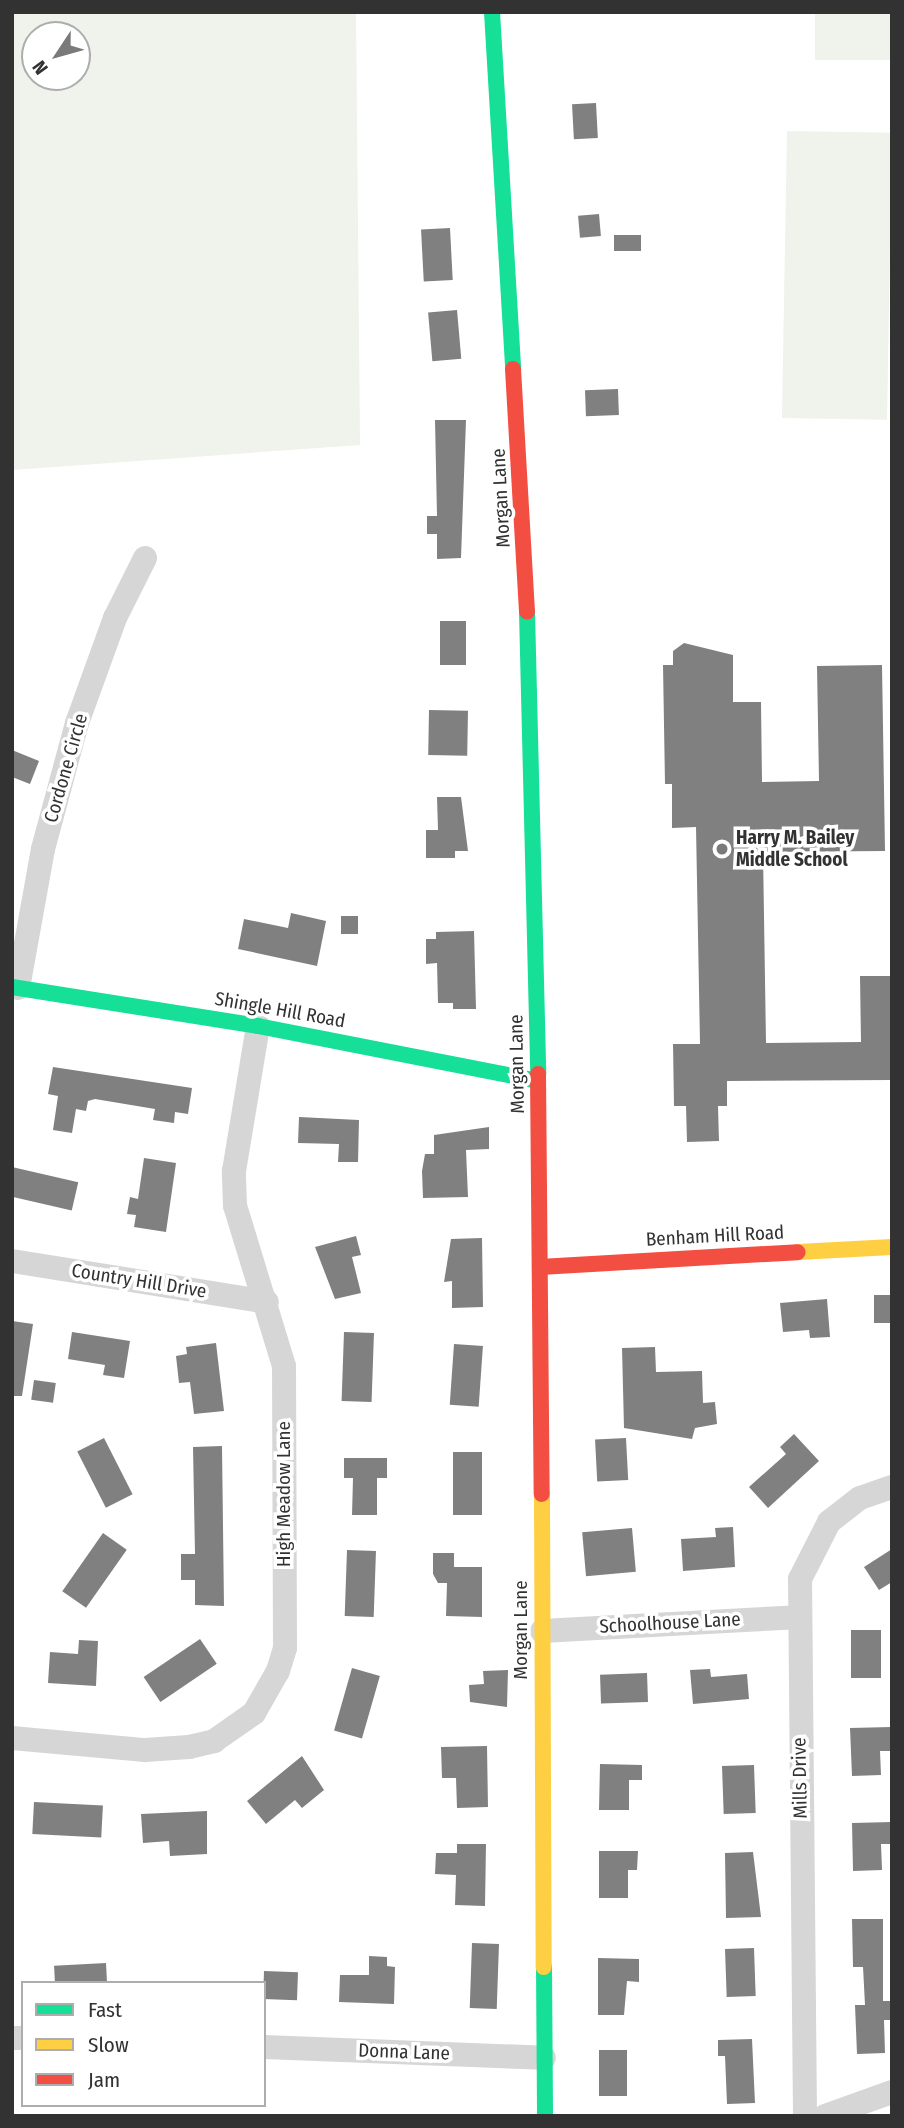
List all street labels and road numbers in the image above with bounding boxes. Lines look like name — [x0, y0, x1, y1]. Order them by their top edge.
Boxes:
street label: Morgan Lane — [487, 448, 515, 548]
street label: Cordone Circle — [40, 711, 92, 825]
street label: Shingle Hill Road — [213, 987, 347, 1033]
street label: Morgan Lane — [505, 1014, 529, 1114]
street label: Benham Hill Road — [645, 1221, 785, 1251]
street label: Country Hill Drive — [70, 1259, 208, 1303]
street label: High Meadow Lane — [273, 1421, 295, 1567]
street label: Morgan Lane — [510, 1580, 532, 1680]
street label: Schoolhouse Lane — [599, 1608, 741, 1638]
street label: Mills Drive — [788, 1737, 812, 1819]
street label: Donna Lane — [358, 2039, 450, 2065]

